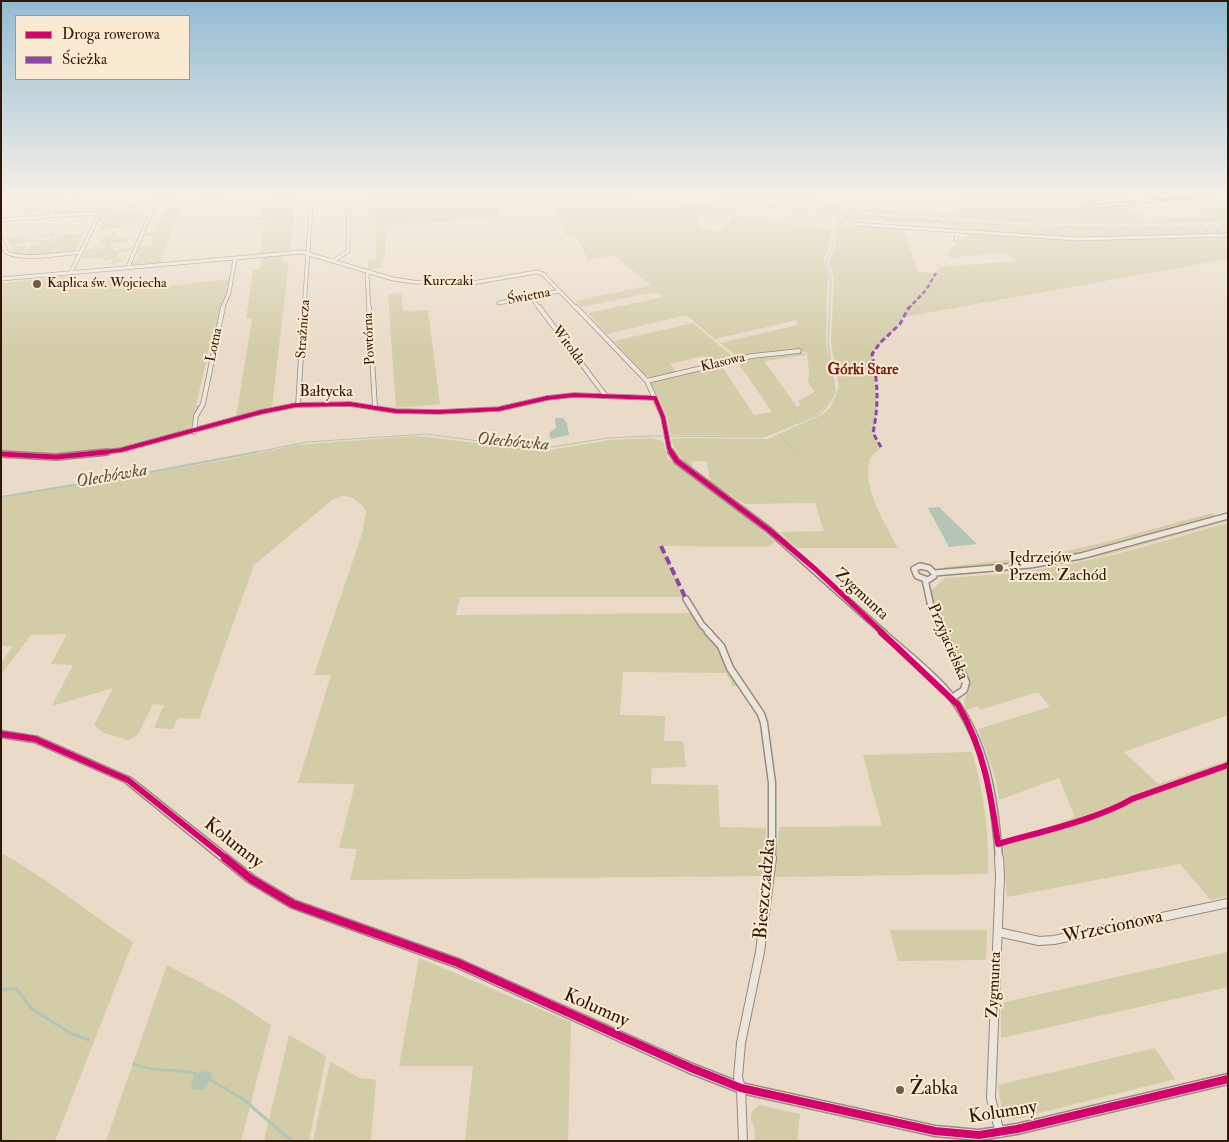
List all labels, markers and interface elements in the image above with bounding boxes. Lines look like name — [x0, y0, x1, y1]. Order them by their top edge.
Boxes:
legend — [15, 15, 190, 80]
text: Droga rowerowa — [62, 25, 160, 44]
text: Ścieżka — [62, 50, 107, 69]
street label: Kurczaki — [423, 274, 473, 290]
place label: Kaplica św. Wojciecha — [47, 276, 167, 292]
marker: Kaplica św. Wojciecha — [31, 278, 43, 290]
street label: Świetna — [506, 285, 552, 309]
street label: Strażnicza — [294, 299, 314, 359]
street label: Powtórna — [360, 312, 380, 366]
street label: Witolda — [548, 323, 588, 369]
street label: Lotna — [203, 326, 227, 364]
street label: Klasowa — [699, 350, 747, 376]
district label: Górki Stare — [828, 362, 898, 380]
street label: Bałtycka — [299, 383, 353, 403]
water label: Olechówka — [476, 429, 550, 457]
water label: Olechówka — [74, 460, 150, 494]
place label: Jędrzejów Przem. Zachód — [1009, 549, 1106, 587]
marker: Jędrzejów Przem. Zachód — [993, 562, 1005, 574]
street label: Zygmunta — [830, 565, 892, 625]
street label: Przyjacielska — [922, 601, 972, 683]
street label: Kolumny — [199, 814, 267, 874]
street label: Bieszczadzka — [750, 838, 782, 940]
street label: Wrzecionowa — [1061, 906, 1165, 950]
street label: Zygmunta — [984, 951, 1006, 1019]
street label: Kolumny — [560, 984, 632, 1034]
place label: Żabka — [910, 1079, 958, 1101]
marker: Żabka — [894, 1084, 906, 1096]
street label: Kolumny — [967, 1096, 1039, 1130]

